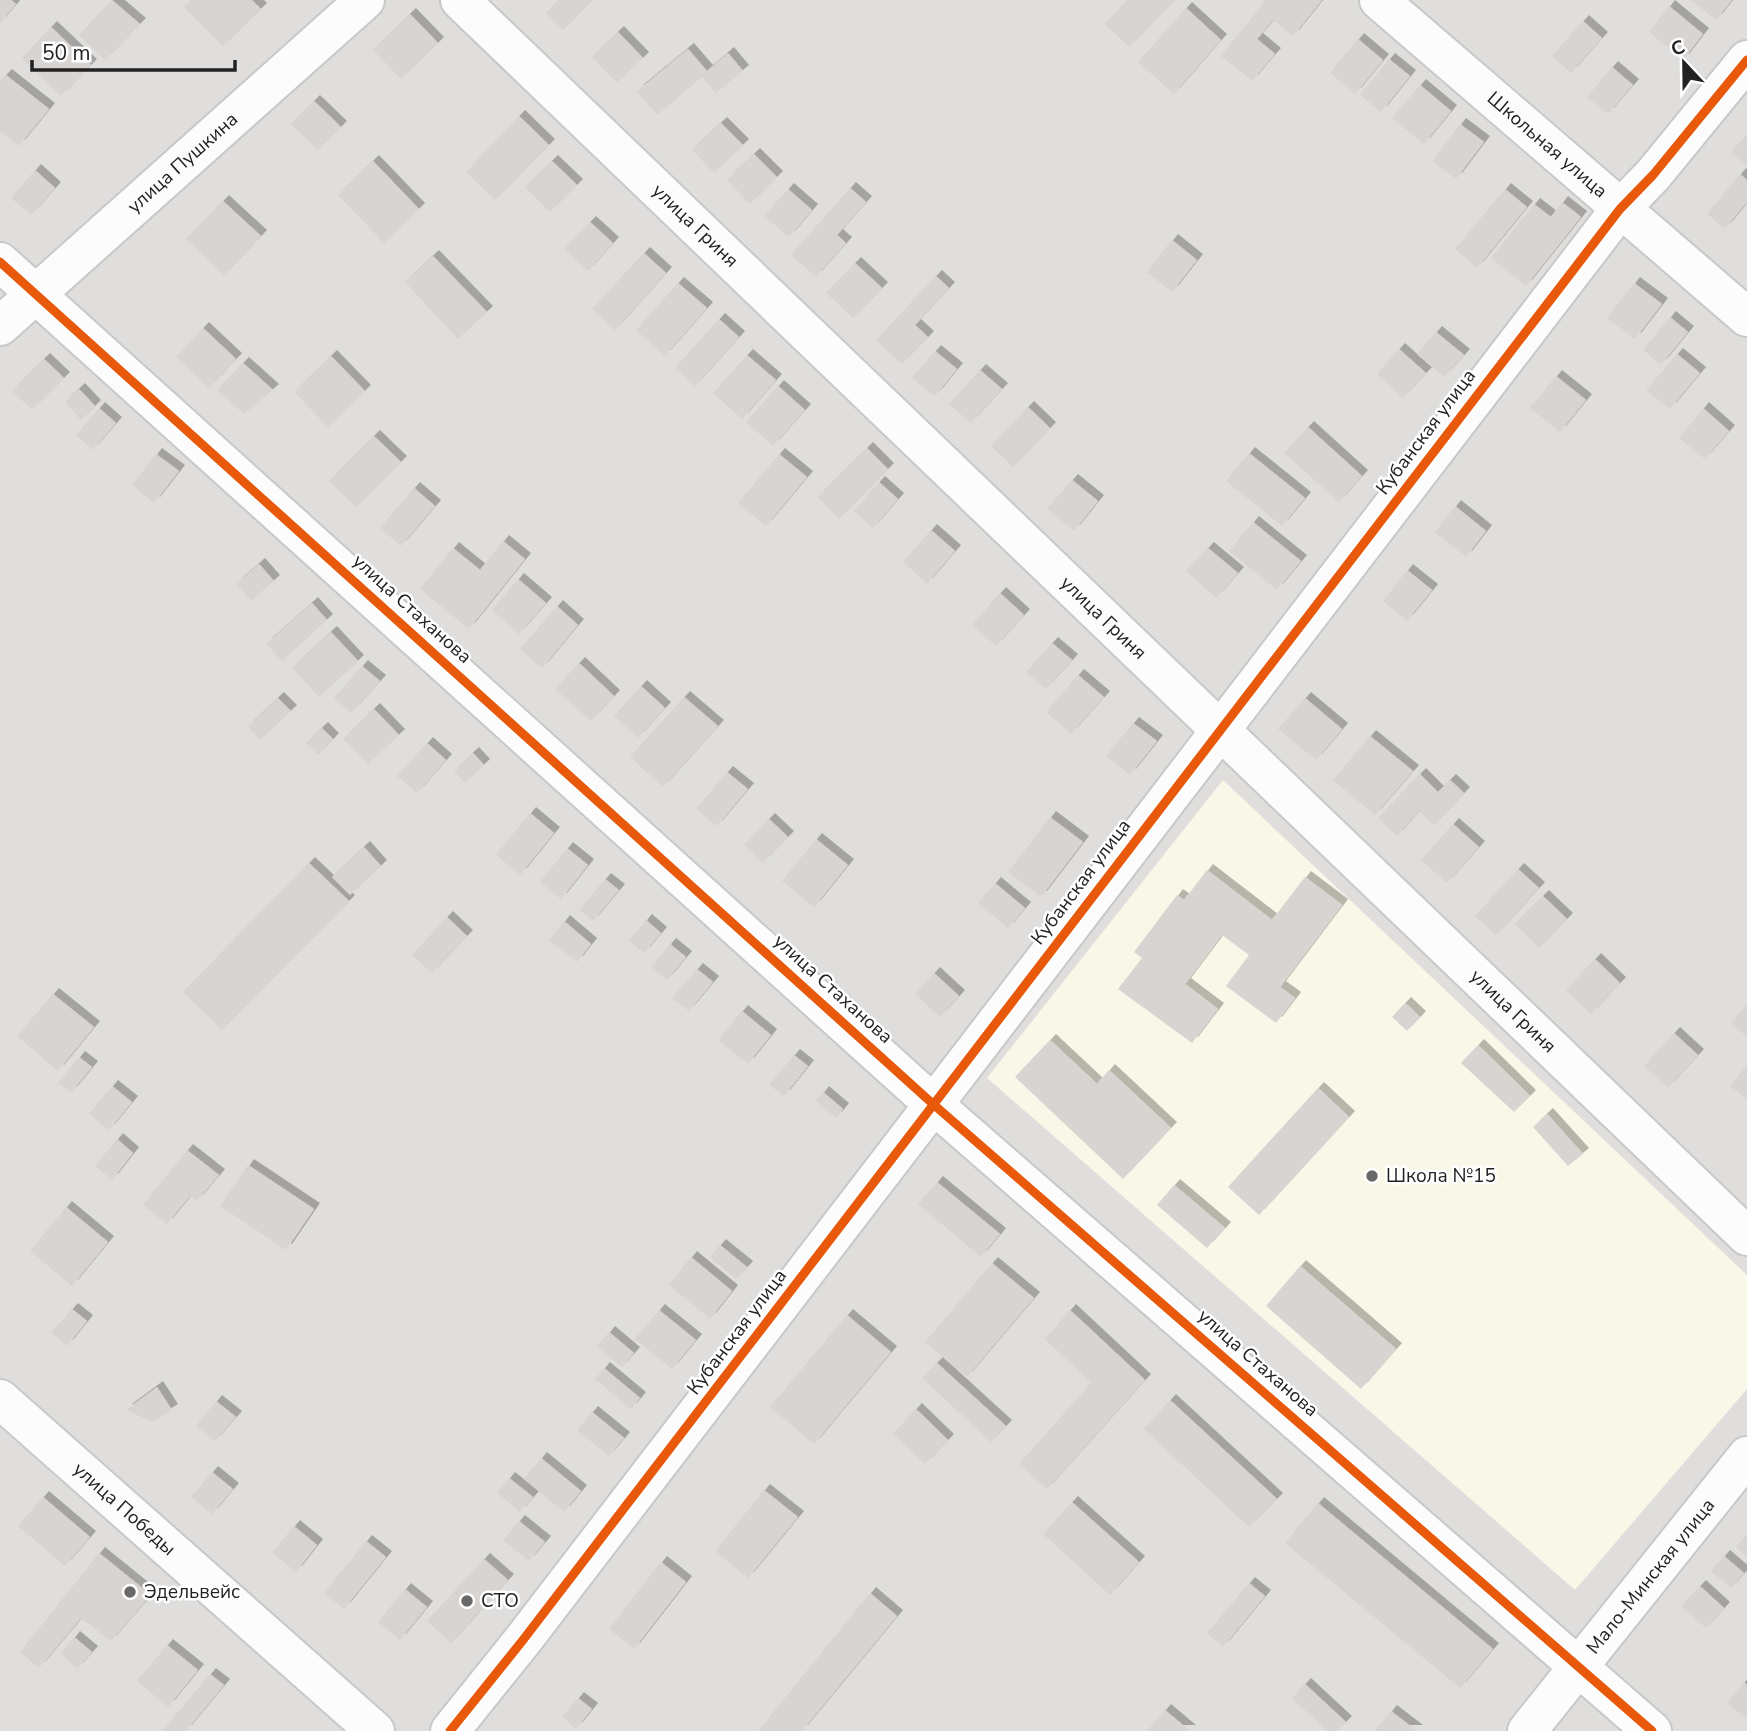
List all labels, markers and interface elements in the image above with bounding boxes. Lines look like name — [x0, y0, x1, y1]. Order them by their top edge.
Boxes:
scale bar — [32, 28, 234, 72]
north arrow — [1649, 28, 1719, 98]
text: С — [1667, 34, 1689, 63]
text: 50 m — [42, 39, 91, 67]
street label: Школьная улица — [1481, 86, 1613, 204]
street label: улица Пушкина — [122, 106, 244, 219]
street label: улица Гриня — [646, 178, 744, 273]
street label: Кубанская улица — [1370, 364, 1482, 500]
street label: улица Стаханова — [347, 548, 477, 670]
street label: улица Гриня — [1055, 570, 1152, 666]
street label: Кубанская улица — [1025, 814, 1137, 950]
street label: улица Стаханова — [768, 928, 898, 1050]
street label: улица Гриня — [1464, 964, 1562, 1059]
place label: Школа №15 — [1386, 1163, 1496, 1189]
marker: Школа №15 — [1364, 1168, 1380, 1184]
street label: Кубанская улица — [681, 1264, 793, 1400]
street label: улица Стаханова — [1192, 1303, 1324, 1423]
street label: улица Победы — [67, 1456, 181, 1562]
street label: Мало-Минская улица — [1580, 1493, 1721, 1660]
place label: Эдельвейс — [144, 1579, 240, 1605]
marker: Эдельвейс — [122, 1584, 138, 1600]
place label: СТО — [481, 1588, 519, 1614]
marker: СТО — [459, 1593, 475, 1609]

